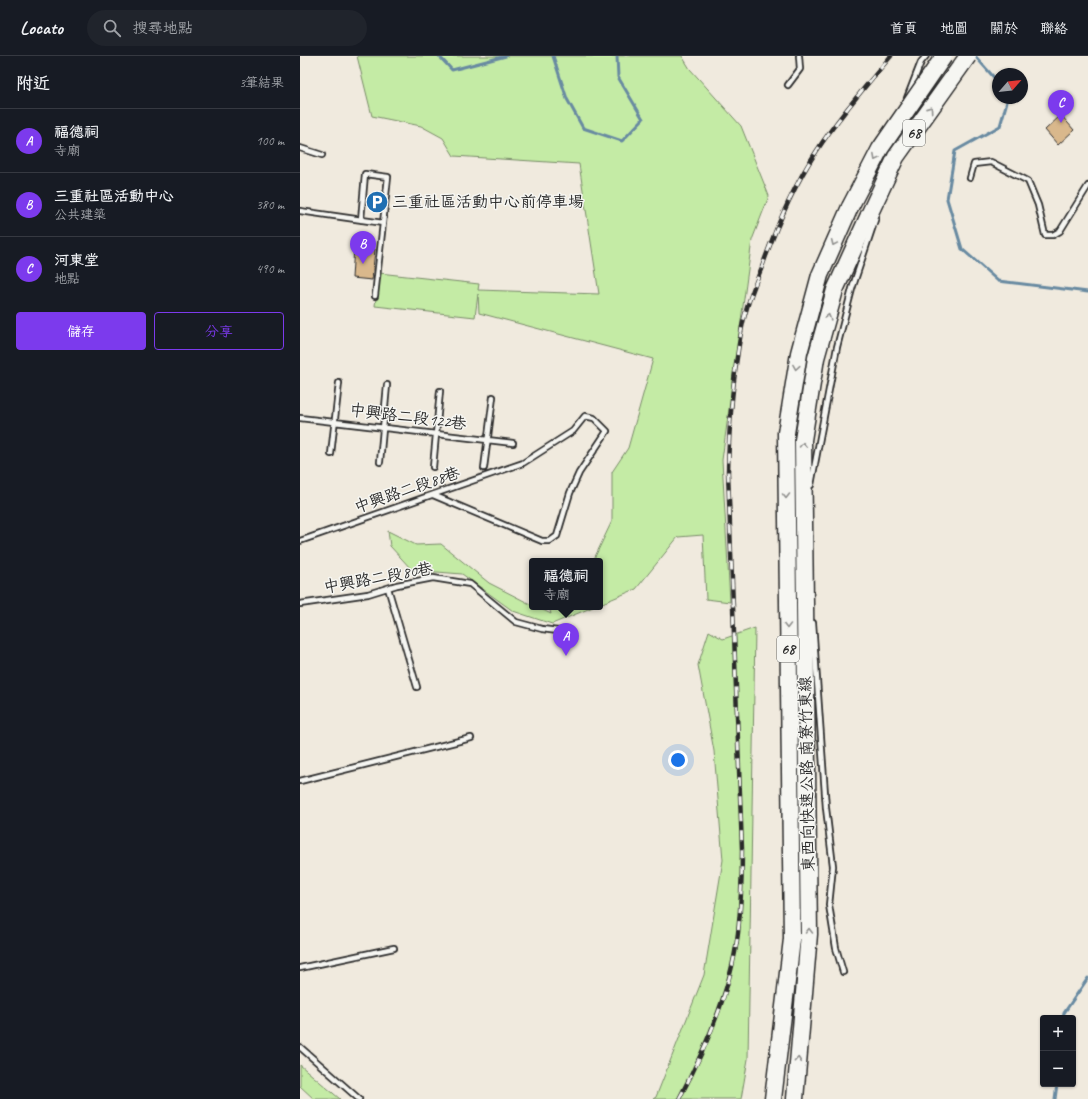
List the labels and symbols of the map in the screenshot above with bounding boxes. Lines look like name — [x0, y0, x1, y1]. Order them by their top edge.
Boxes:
north arrow — [992, 68, 1028, 104]
pin: C — [1048, 90, 1074, 123]
one-way arrow — [926, 106, 933, 113]
road number: 68 — [903, 120, 925, 146]
one-way arrow — [873, 154, 880, 161]
parking icon: 三重社區活動中心前停車場 — [364, 189, 390, 215]
place label: 三重社區活動中心前停車場 — [392, 192, 584, 212]
pin: B — [350, 231, 376, 264]
one-way arrow — [831, 238, 839, 246]
one-way arrow — [823, 314, 832, 321]
one-way arrow — [792, 364, 801, 370]
street label: 中興路二段122巷 — [348, 400, 468, 434]
one-way arrow — [799, 442, 807, 448]
street label: 中興路二段88巷 — [352, 463, 462, 517]
one-way arrow — [782, 493, 790, 499]
street label: 中興路二段80巷 — [322, 559, 434, 597]
pin: A — [553, 623, 579, 656]
one-way arrow — [783, 623, 791, 629]
road number: 68 — [777, 636, 799, 662]
street label: 東西向快速公路 南寮竹東線 — [795, 676, 819, 872]
your location — [668, 750, 688, 770]
one-way arrow — [805, 928, 813, 934]
one-way arrow — [794, 1057, 803, 1063]

